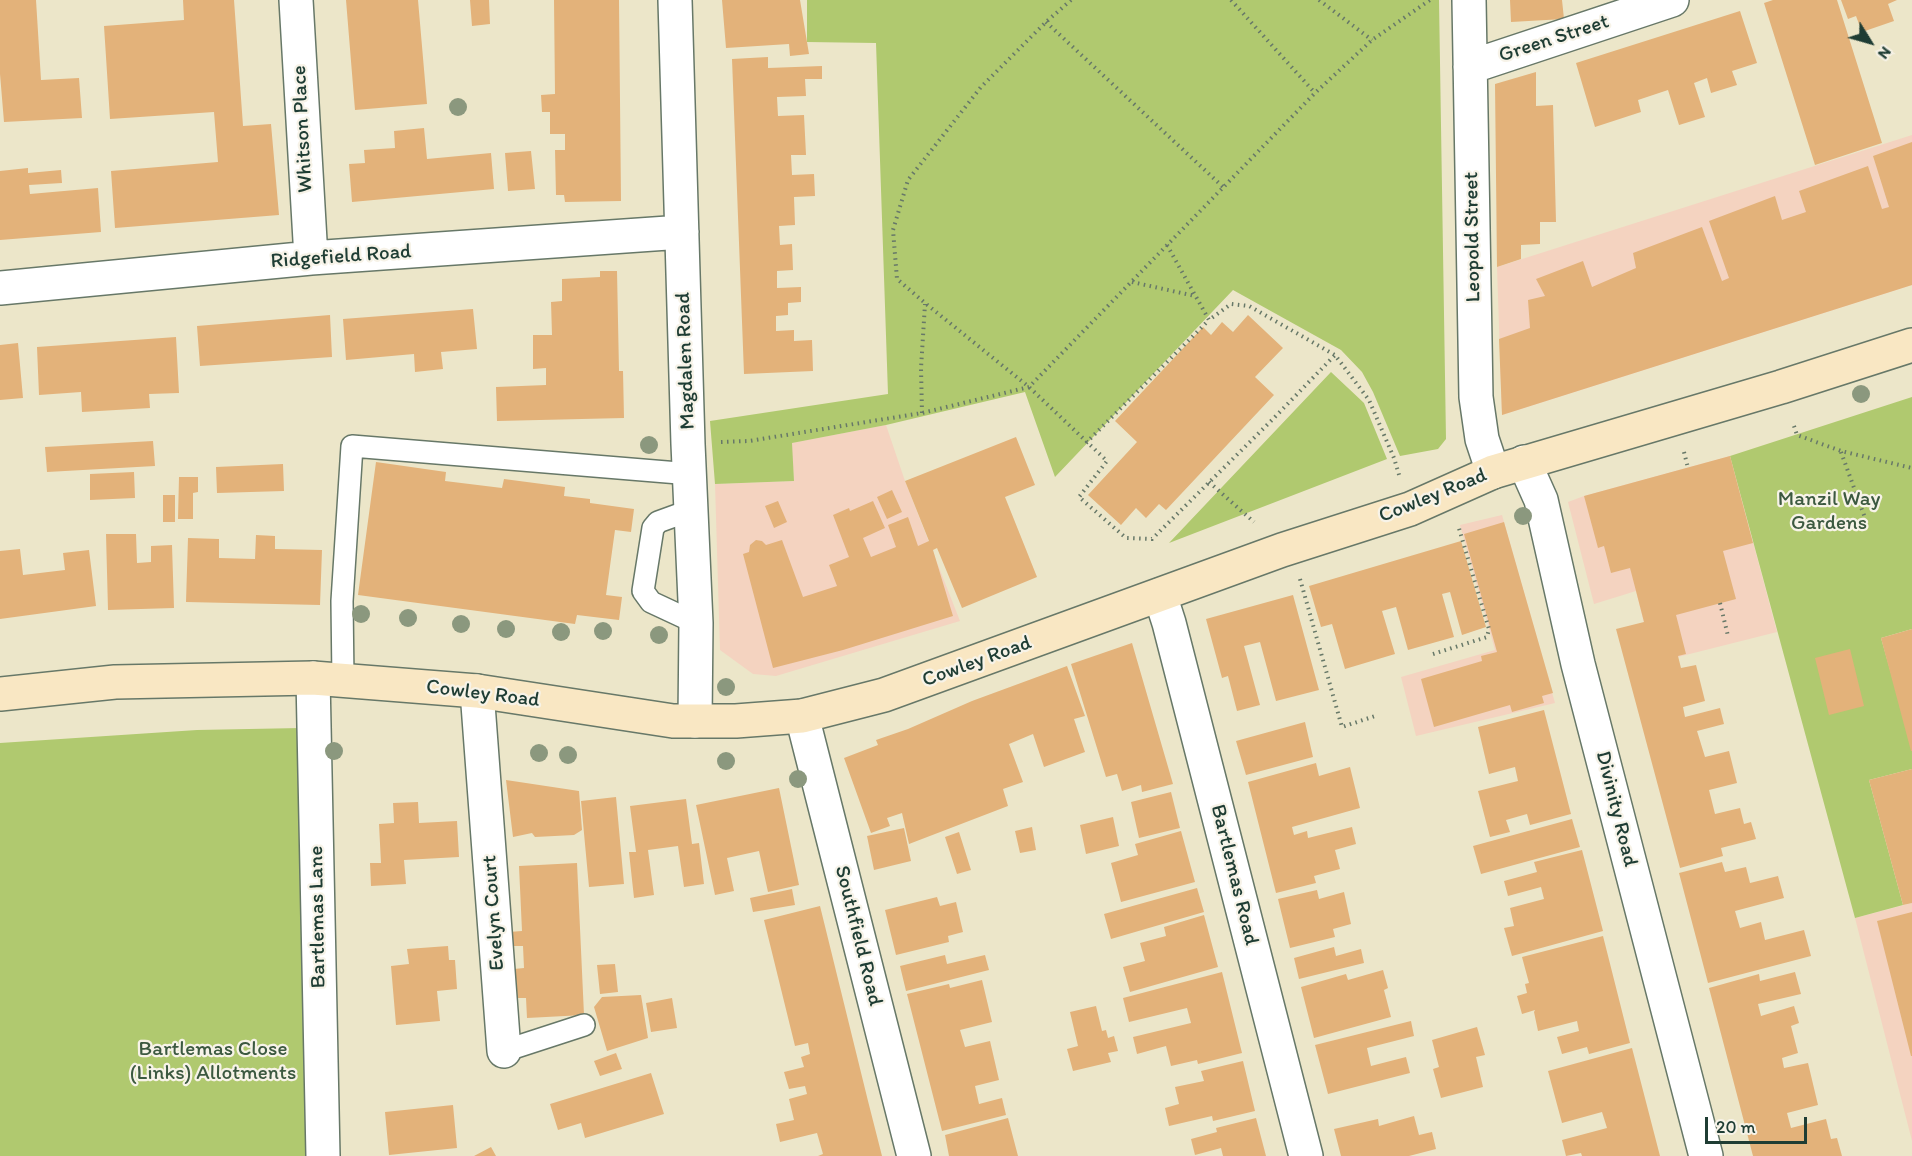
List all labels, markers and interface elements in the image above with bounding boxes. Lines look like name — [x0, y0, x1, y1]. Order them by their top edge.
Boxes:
street label: Green Street — [1496, 9, 1612, 69]
north arrow — [1840, 12, 1900, 72]
text: N — [1874, 43, 1896, 63]
street label: Whitson Place — [287, 65, 319, 193]
street label: Leopold Street — [1459, 171, 1487, 303]
street label: Ridgefield Road — [270, 240, 412, 274]
street label: Magdalen Road — [671, 292, 701, 430]
street label: Cowley Road — [1375, 463, 1491, 529]
park label: Manzil Way Gardens — [1778, 487, 1880, 537]
street label: Cowley Road — [919, 631, 1035, 693]
street label: Cowley Road — [425, 675, 541, 713]
street label: Divinity Road — [1589, 748, 1643, 870]
street label: Bartlemas Road — [1204, 802, 1264, 948]
street label: Bartlemas Lane — [304, 845, 332, 989]
street label: Evelyn Court — [477, 855, 511, 971]
street label: Southfield Road — [828, 863, 888, 1009]
park label: Bartlemas Close (Links) Allotments — [130, 1037, 296, 1087]
scale bar — [1708, 1105, 1810, 1143]
text: 20 m — [1716, 1116, 1756, 1138]

